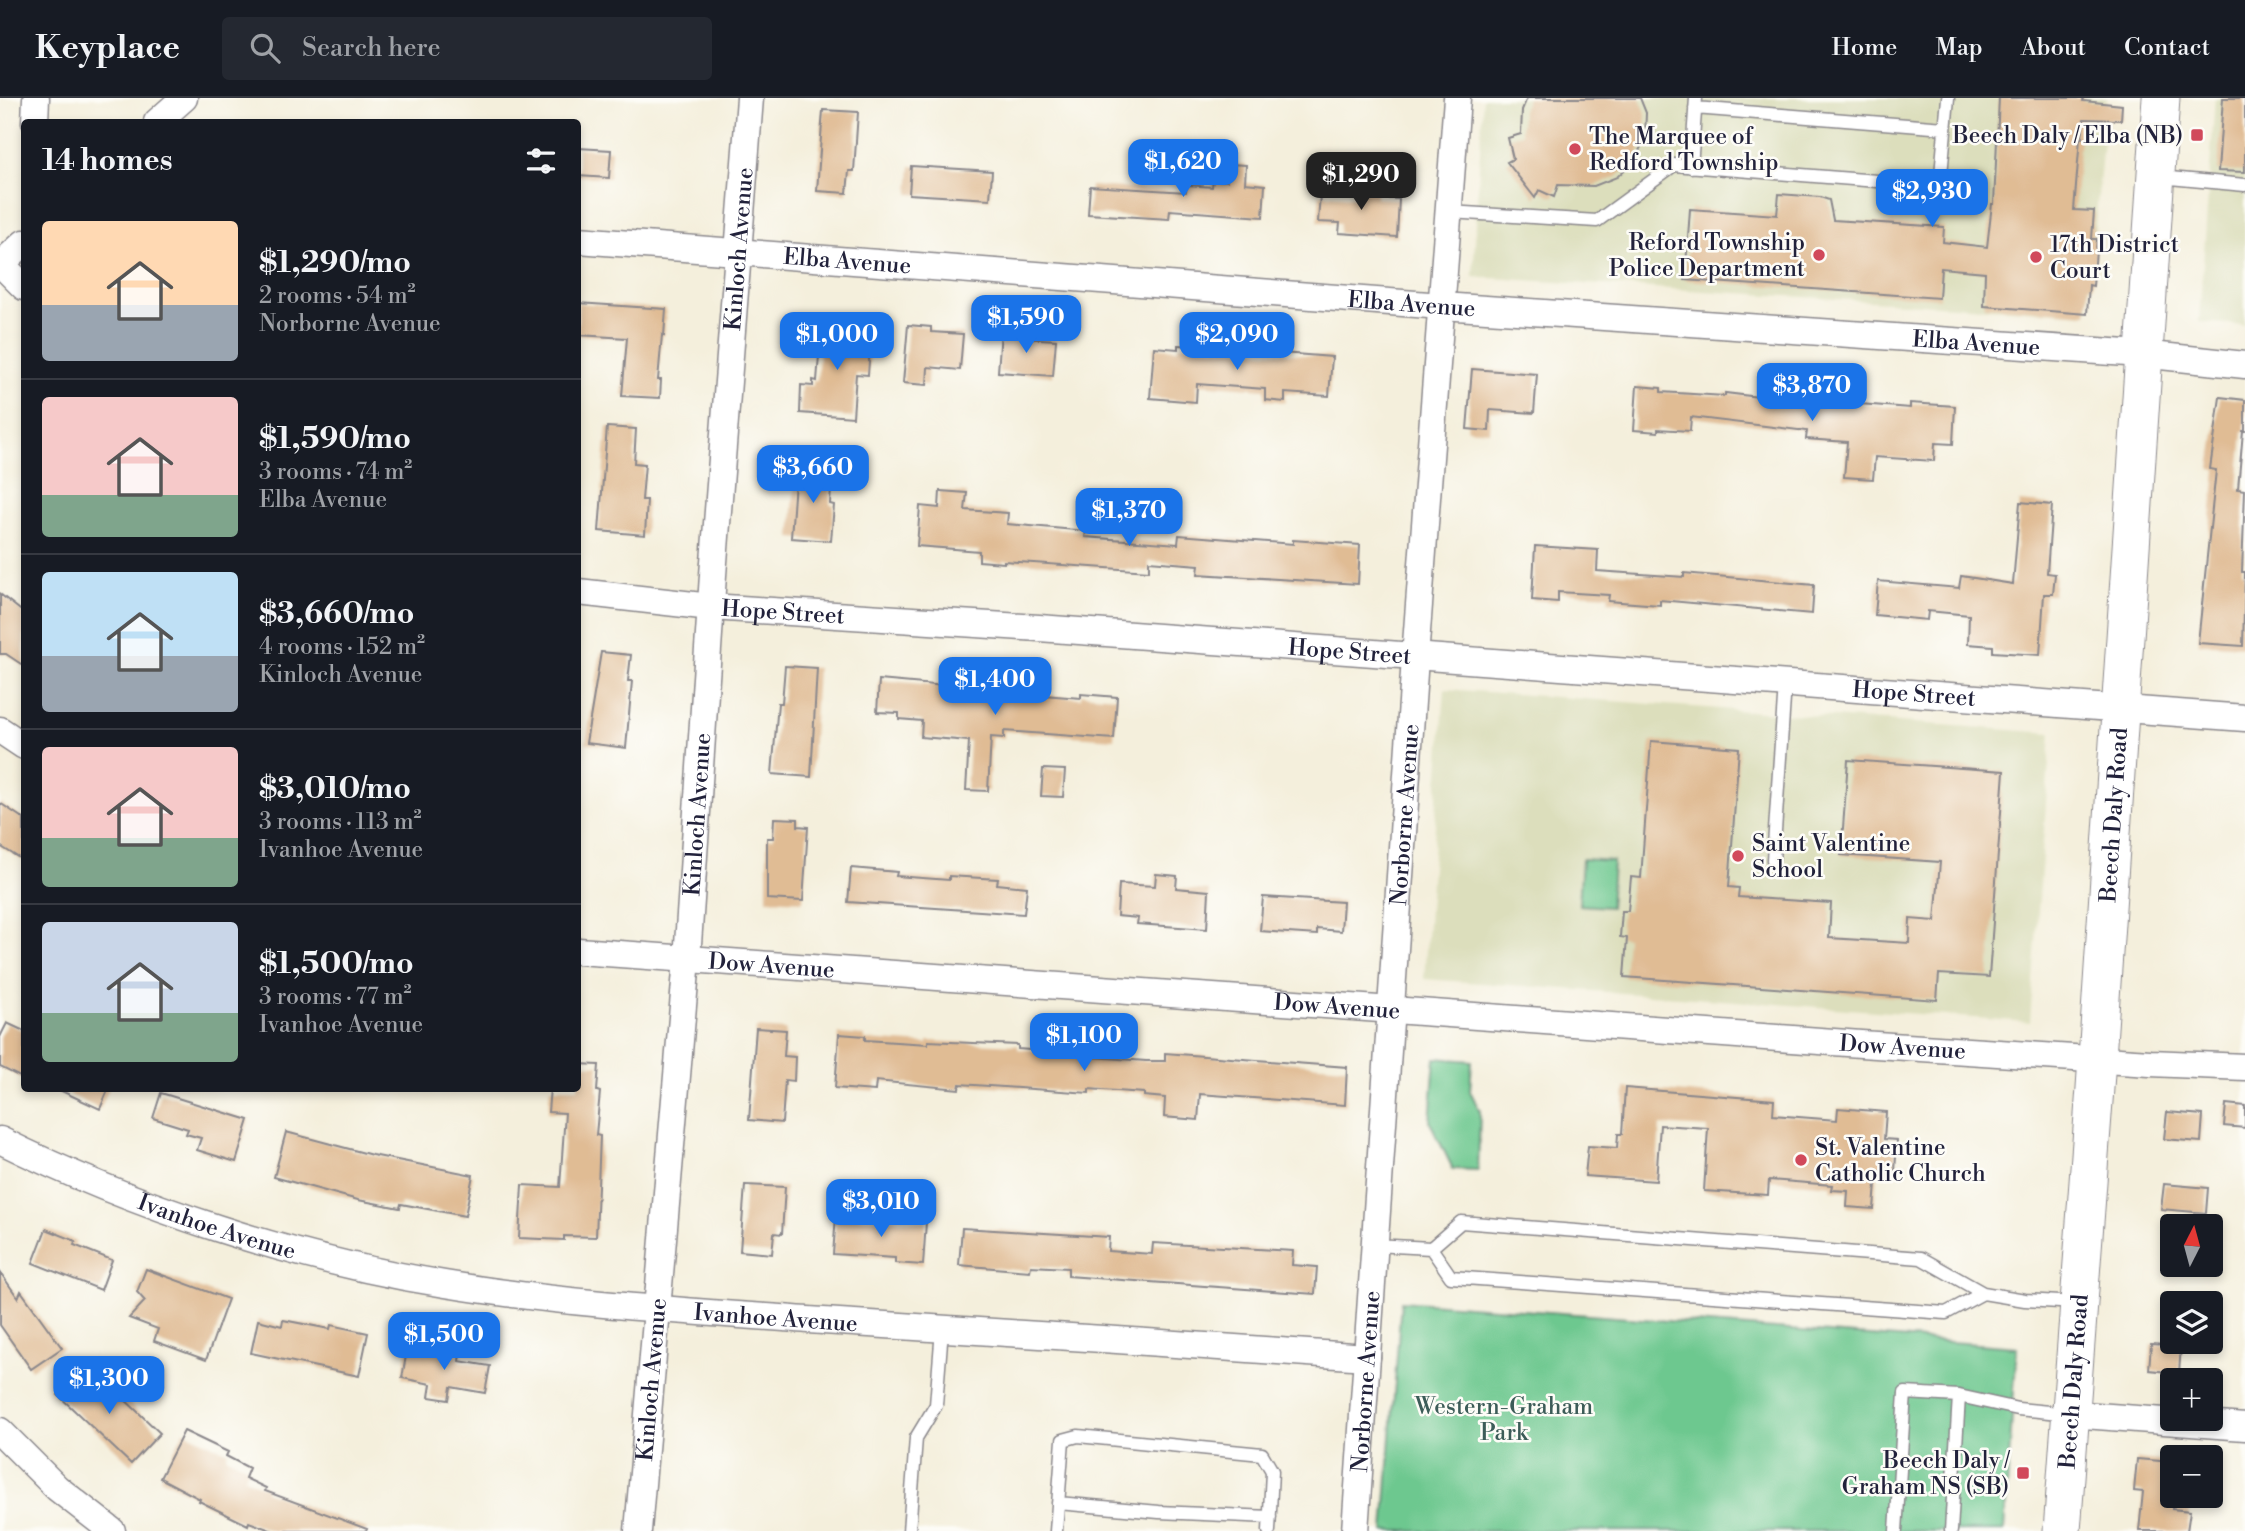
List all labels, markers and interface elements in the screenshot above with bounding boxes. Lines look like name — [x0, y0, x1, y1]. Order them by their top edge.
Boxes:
search box — [222, 17, 712, 80]
text: Keyplace — [35, 28, 180, 69]
icon: search — [246, 29, 284, 67]
text: Search here — [302, 32, 441, 64]
text: Home — [1832, 33, 1897, 63]
text: Map — [1935, 33, 1983, 63]
text: About — [2021, 33, 2086, 63]
text: Contact — [2124, 33, 2210, 63]
place label: Beech Daly / Elba (NB) — [1952, 122, 2183, 150]
place label: The Marquee of Redford Township — [1589, 123, 1779, 177]
marker: Beech Daly / Elba (NB) — [2189, 127, 2205, 143]
pin: $1,620 — [1126, 140, 1240, 199]
marker: The Marquee of Redford Township — [1567, 141, 1583, 157]
text: 14 homes — [42, 142, 173, 180]
icon: filters — [522, 142, 560, 180]
text: $1,620 — [1144, 148, 1222, 176]
pin: $1,290 — [1304, 152, 1418, 212]
text: $1,290 — [1322, 161, 1400, 189]
street label: Kinloch Avenue — [719, 166, 760, 332]
pin: $2,930 — [1875, 170, 1989, 229]
text: $2,930 — [1892, 178, 1972, 206]
place label: Reford Township Police Department — [1609, 229, 1805, 283]
place label: 17th District Court — [2050, 231, 2179, 285]
street label: Elba Avenue — [782, 243, 912, 280]
text: $1,290/mo — [259, 244, 411, 282]
marker: Reford Township Police Department — [1811, 247, 1827, 263]
icon: home — [98, 249, 182, 333]
marker: 17th District Court — [2028, 249, 2044, 265]
text: 2 rooms · 54 m² — [259, 282, 416, 310]
street label: Elba Avenue — [1347, 286, 1476, 323]
pin: $1,590 — [969, 296, 1083, 355]
text: $1,590 — [987, 304, 1065, 332]
text: Norborne Avenue — [259, 310, 441, 338]
pin: $1,000 — [780, 313, 894, 372]
pin: $2,090 — [1180, 313, 1294, 372]
text: $1,000 — [796, 321, 878, 349]
text: $2,090 — [1195, 321, 1279, 349]
street label: Elba Avenue — [1911, 325, 2041, 362]
pin: $3,870 — [1755, 364, 1869, 423]
text: $3,870 — [1773, 372, 1851, 400]
text: $1,590/mo — [259, 420, 411, 458]
icon: home — [98, 425, 182, 509]
pin: $3,660 — [756, 446, 870, 505]
text: $3,660 — [773, 454, 853, 482]
text: 3 rooms · 74 m² — [259, 458, 412, 486]
text: Elba Avenue — [259, 486, 387, 514]
pin: $1,370 — [1072, 489, 1186, 548]
text: $1,370 — [1092, 497, 1166, 525]
text: $3,660/mo — [259, 595, 414, 633]
street label: Hope Street — [720, 595, 846, 631]
icon: home — [98, 600, 182, 684]
text: 4 rooms · 152 m² — [259, 633, 425, 661]
street label: Hope Street — [1287, 634, 1412, 671]
pin: $1,400 — [938, 658, 1052, 717]
text: Kinloch Avenue — [259, 661, 422, 689]
text: $1,400 — [955, 666, 1035, 694]
street label: Hope Street — [1851, 676, 1977, 713]
street label: Norborne Avenue — [1385, 723, 1425, 906]
street label: Beech Daly Road — [2094, 727, 2134, 904]
street label: Kinloch Avenue — [678, 732, 717, 897]
text: $3,010/mo — [259, 770, 411, 808]
icon: home — [98, 775, 182, 859]
text: 3 rooms · 113 m² — [259, 808, 422, 836]
place label: Saint Valentine School — [1752, 830, 1910, 884]
text: Ivanhoe Avenue — [259, 836, 423, 864]
marker: Saint Valentine School — [1730, 848, 1746, 864]
text: $1,500/mo — [259, 945, 414, 983]
street label: Dow Avenue — [707, 947, 836, 985]
icon: home — [98, 950, 182, 1034]
text: 3 rooms · 77 m² — [259, 983, 412, 1011]
street label: Dow Avenue — [1273, 988, 1401, 1026]
text: Ivanhoe Avenue — [259, 1011, 423, 1039]
pin: $1,100 — [1027, 1014, 1141, 1073]
text: $1,100 — [1046, 1022, 1122, 1050]
street label: Dow Avenue — [1838, 1029, 1967, 1066]
place label: St. Valentine Catholic Church — [1815, 1134, 1986, 1188]
marker: St. Valentine Catholic Church — [1793, 1152, 1809, 1168]
pin: $3,010 — [824, 1180, 938, 1239]
street label: Ivanhoe Avenue — [134, 1188, 299, 1266]
text: $3,010 — [842, 1188, 920, 1216]
north arrow — [2160, 1214, 2222, 1278]
map controls — [2160, 1214, 2223, 1508]
street label: Norborne Avenue — [1346, 1290, 1386, 1473]
button: layers — [2160, 1291, 2223, 1354]
street label: Beech Daly Road — [2054, 1293, 2095, 1471]
street label: Kinloch Avenue — [631, 1297, 673, 1462]
street label: Ivanhoe Avenue — [693, 1299, 859, 1338]
pin: $1,500 — [387, 1312, 501, 1372]
text: $1,500 — [404, 1321, 484, 1349]
pin: $1,300 — [52, 1356, 166, 1416]
text: $1,300 — [69, 1365, 149, 1393]
button: + — [2160, 1368, 2223, 1431]
park label: Western-Graham Park — [1414, 1393, 1593, 1447]
button: − — [2160, 1445, 2223, 1508]
place label: Beech Daly / Graham NS (SB) — [1842, 1447, 2011, 1501]
marker: Beech Daly / Graham NS (SB) — [2015, 1465, 2031, 1481]

